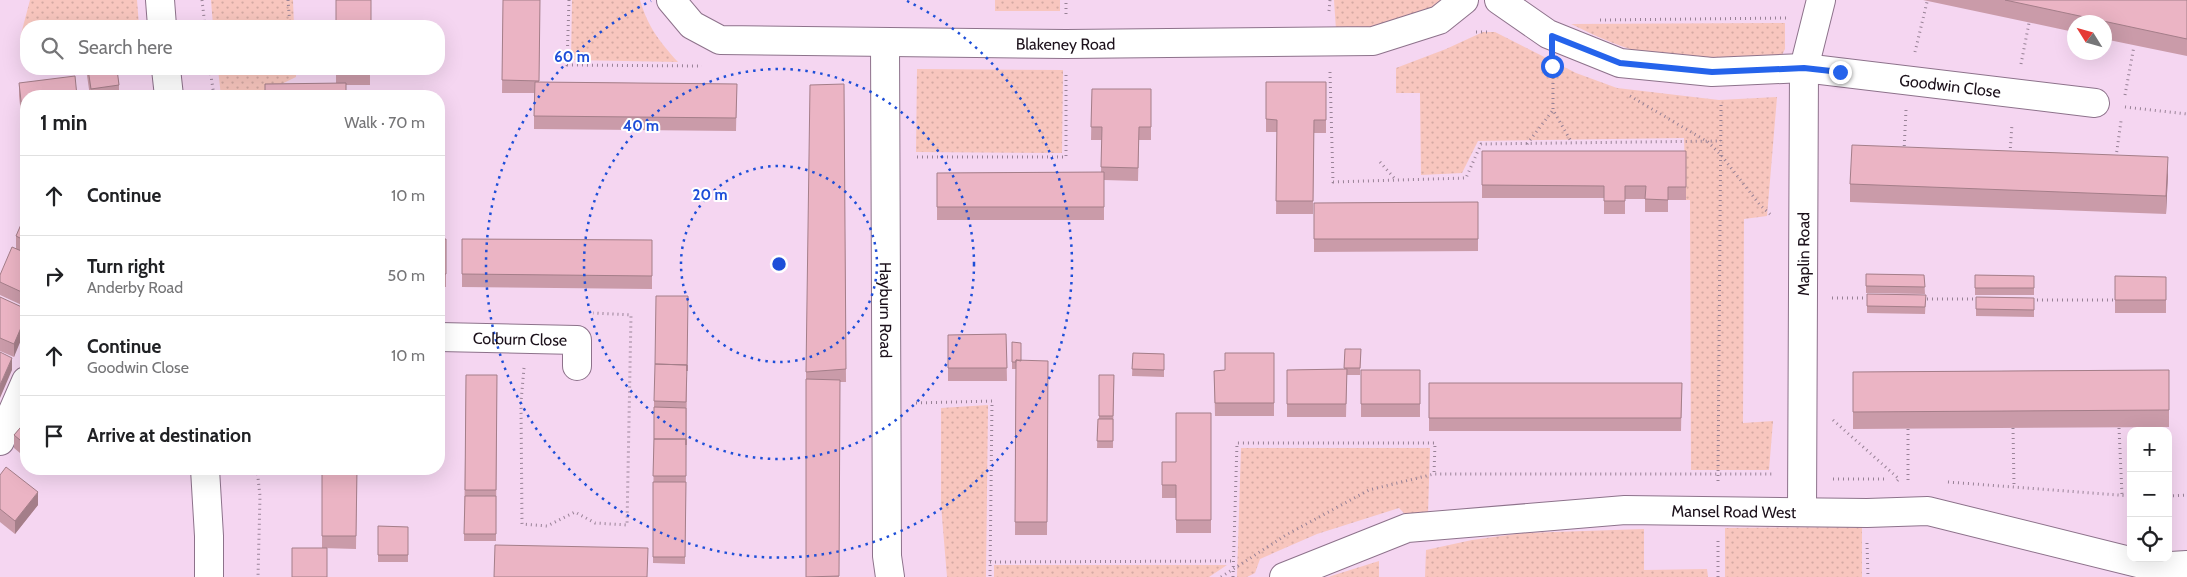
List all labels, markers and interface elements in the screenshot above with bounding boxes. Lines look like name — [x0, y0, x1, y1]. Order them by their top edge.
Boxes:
north arrow — [2067, 15, 2112, 60]
search box — [20, 20, 445, 75]
icon: search — [38, 34, 66, 62]
street label: Blakeney Road — [1016, 34, 1115, 54]
text: Search here — [78, 36, 172, 59]
text: 60 m — [554, 48, 590, 66]
route start — [1541, 55, 1564, 78]
route end — [1829, 61, 1852, 84]
street label: Goodwin Close — [1898, 70, 2002, 101]
text: 1 min — [40, 110, 87, 135]
text: Walk · 70 m — [344, 113, 425, 132]
text: 40 m — [623, 117, 659, 135]
icon: ahead — [40, 182, 68, 210]
text: Continue — [87, 184, 161, 207]
text: 10 m — [391, 186, 425, 205]
text: 20 m — [693, 186, 727, 204]
street label: Maplin Road — [1793, 212, 1813, 296]
text: Turn right — [87, 255, 165, 278]
centre of rings — [770, 255, 788, 273]
icon: right — [40, 262, 68, 290]
street label: Hayburn Road — [876, 262, 896, 358]
text: 50 m — [388, 266, 425, 285]
text: Anderby Road — [87, 278, 183, 297]
street label: Colburn Close — [473, 328, 567, 349]
text: Continue — [87, 335, 161, 358]
icon: ahead — [40, 342, 68, 370]
text: 10 m — [391, 346, 425, 365]
text: Goodwin Close — [87, 358, 189, 377]
icon: arrive — [40, 422, 68, 450]
text: Arrive at destination — [87, 424, 251, 447]
map controls — [2127, 427, 2172, 562]
button: + — [2127, 427, 2172, 472]
button: − — [2127, 472, 2172, 517]
street label: Mansel Road West — [1671, 501, 1797, 522]
button: locate — [2127, 517, 2172, 562]

